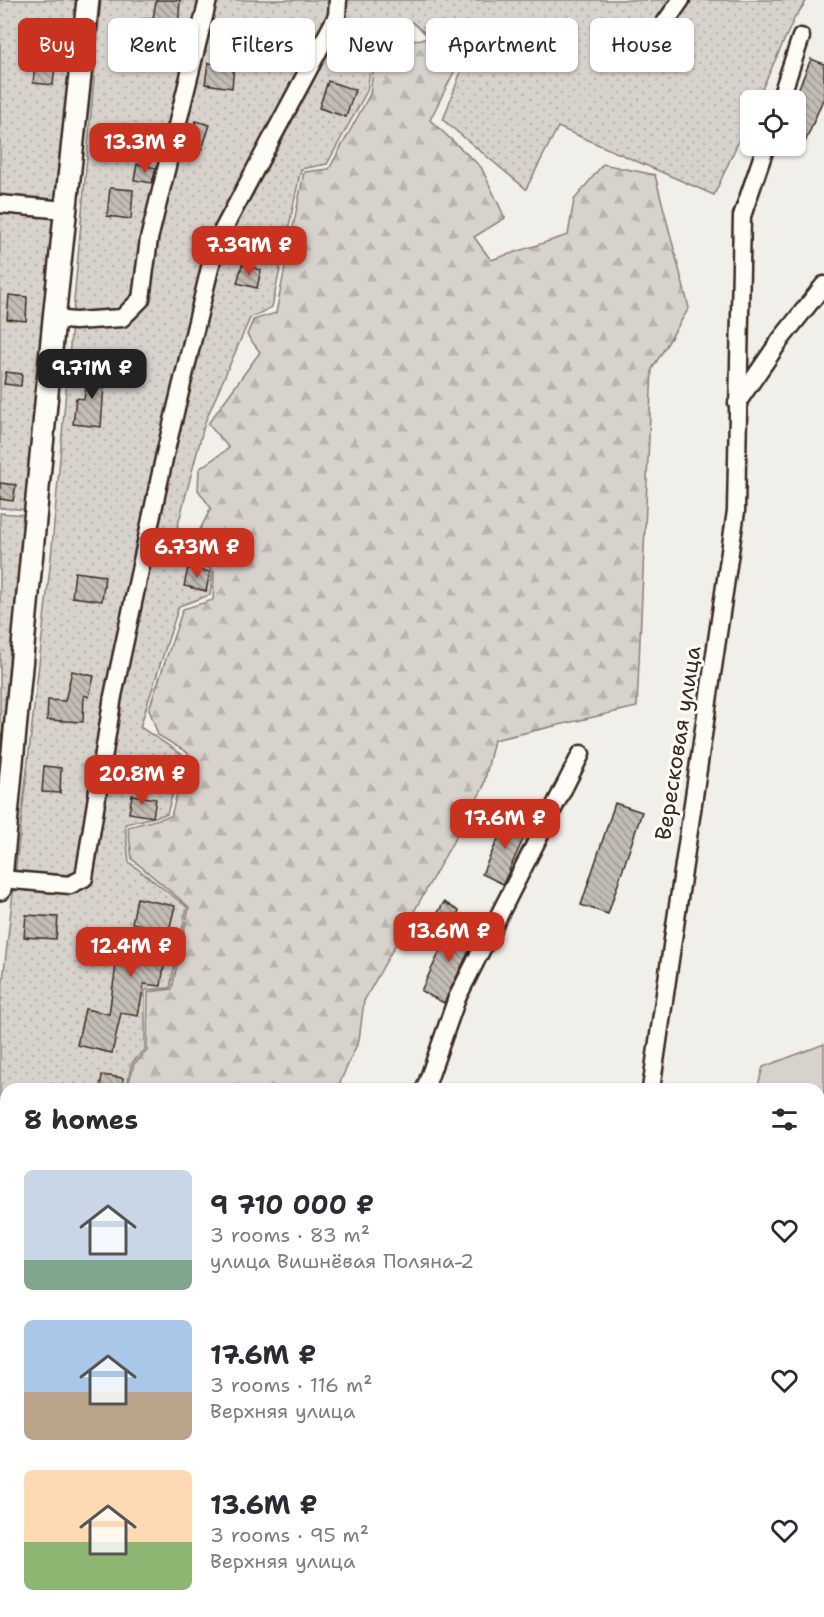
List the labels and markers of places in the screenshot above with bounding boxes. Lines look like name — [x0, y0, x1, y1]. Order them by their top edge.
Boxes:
pin: 13.3M ₽ — [90, 123, 200, 174]
pin: 7.39M ₽ — [194, 226, 304, 277]
pin: 9.71M ₽ — [37, 349, 147, 400]
pin: 6.73M ₽ — [142, 528, 252, 579]
pin: 20.8M ₽ — [87, 755, 197, 806]
pin: 17.6M ₽ — [450, 799, 560, 850]
pin: 13.6M ₽ — [394, 912, 504, 963]
pin: 12.4M ₽ — [76, 927, 186, 978]

